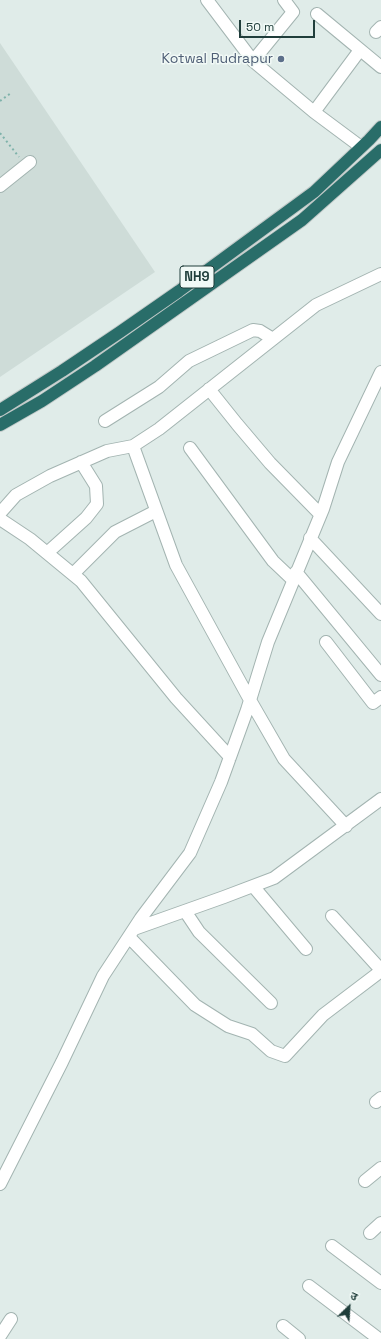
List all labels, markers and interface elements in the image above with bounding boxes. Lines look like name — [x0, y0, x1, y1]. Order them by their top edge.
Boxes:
scale bar — [241, 12, 317, 38]
text: 50 m — [246, 19, 274, 35]
place label: Kotwal Rudrapur — [161, 51, 273, 67]
marker: Kotwal Rudrapur — [276, 54, 286, 64]
road number: NH9 — [180, 266, 214, 288]
north arrow — [329, 1287, 369, 1327]
text: उ — [348, 1288, 360, 1304]

